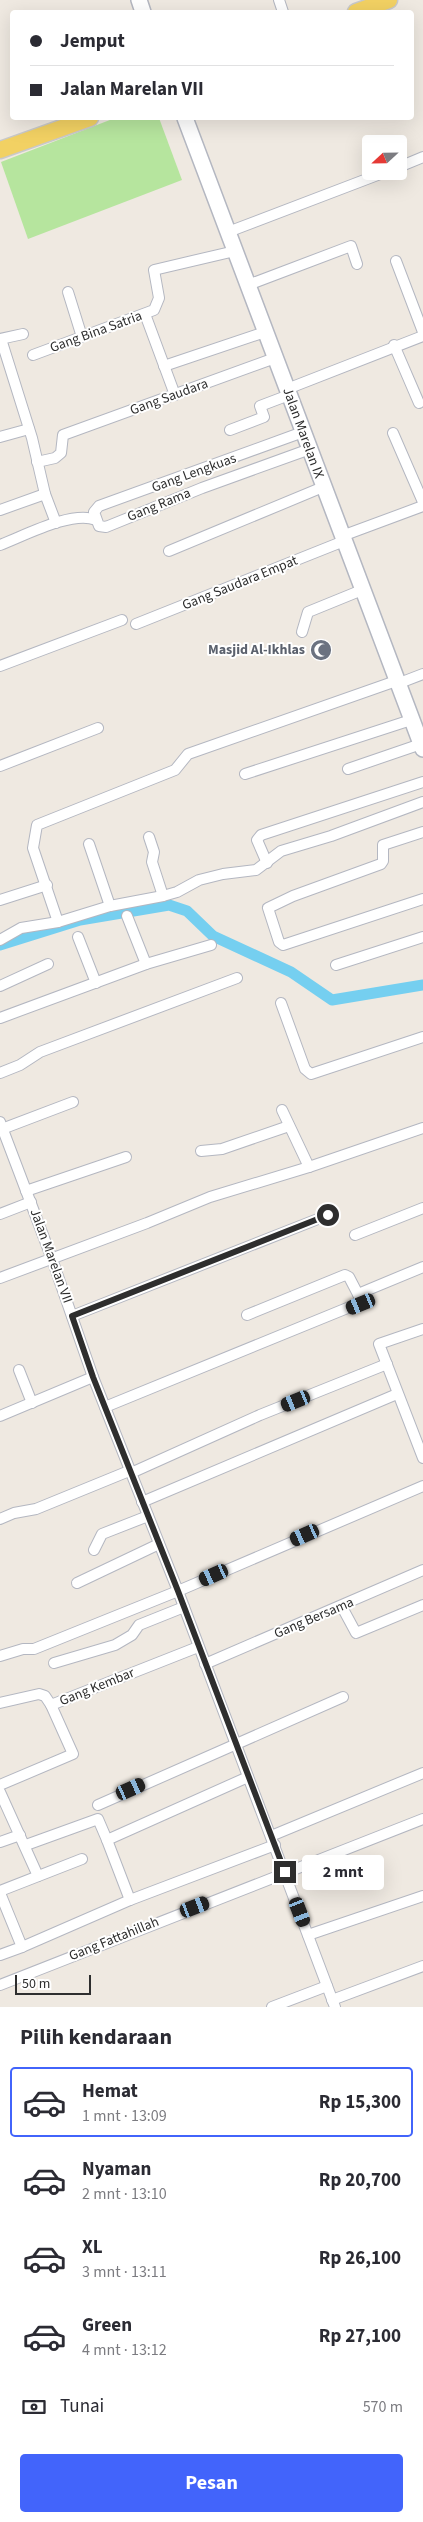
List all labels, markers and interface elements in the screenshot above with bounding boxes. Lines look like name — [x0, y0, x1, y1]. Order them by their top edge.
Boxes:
text: Jemput — [60, 28, 125, 55]
text: Jalan Marelan VII — [60, 76, 204, 103]
north arrow — [362, 135, 408, 180]
map controls — [362, 135, 407, 180]
street label: Gang Bina Satria — [47, 306, 145, 358]
street label: Gang Saudara — [127, 374, 211, 420]
street label: Jalan Marelan IX — [277, 385, 329, 481]
street label: Gang Lengkuas — [149, 448, 239, 498]
street label: Gang Rama — [124, 483, 194, 527]
street label: Gang Saudara Empat — [179, 551, 301, 615]
mosque icon: Masjid Al-Ikhlas — [309, 638, 333, 662]
place label: Masjid Al-Ikhlas — [208, 640, 305, 660]
route start — [317, 1204, 339, 1226]
street label: Jalan Marelan VII — [25, 1206, 77, 1306]
car — [344, 1291, 377, 1317]
car — [279, 1388, 312, 1414]
car — [288, 1522, 321, 1548]
car — [197, 1562, 230, 1588]
street label: Gang Bersama — [271, 1592, 357, 1644]
street label: Gang Kembar — [57, 1663, 138, 1711]
car — [114, 1776, 147, 1802]
callout: 2 mnt — [302, 1854, 385, 1890]
route end — [274, 1861, 296, 1883]
text: 2 mnt — [323, 1861, 363, 1883]
car — [178, 1895, 211, 1919]
car — [287, 1895, 312, 1929]
street label: Gang Fattahillah — [66, 1912, 162, 1966]
scale bar — [15, 1972, 91, 1995]
text: 50 m — [22, 1974, 50, 1994]
text: Pilih kendaraan — [20, 2021, 172, 2053]
text: Hemat — [82, 2078, 138, 2105]
icon: car — [22, 2080, 67, 2125]
text: Rp 15,300 — [319, 2089, 401, 2116]
text: 1 mnt · 13:09 — [82, 2105, 167, 2127]
text: Nyaman — [82, 2156, 151, 2183]
icon: car — [22, 2158, 67, 2203]
text: Rp 20,700 — [319, 2167, 401, 2194]
text: 2 mnt · 13:10 — [82, 2183, 167, 2205]
text: XL — [82, 2234, 103, 2261]
icon: car — [22, 2236, 67, 2281]
text: Rp 26,100 — [319, 2245, 401, 2272]
text: 3 mnt · 13:11 — [82, 2261, 167, 2283]
text: Green — [82, 2312, 132, 2339]
icon: car — [22, 2314, 67, 2359]
text: Rp 27,100 — [319, 2323, 401, 2350]
text: 4 mnt · 13:12 — [82, 2339, 167, 2361]
icon: cash — [20, 2393, 48, 2421]
text: Tunai — [60, 2393, 104, 2420]
text: 570 m — [363, 2396, 403, 2418]
button: Pesan — [20, 2454, 403, 2512]

